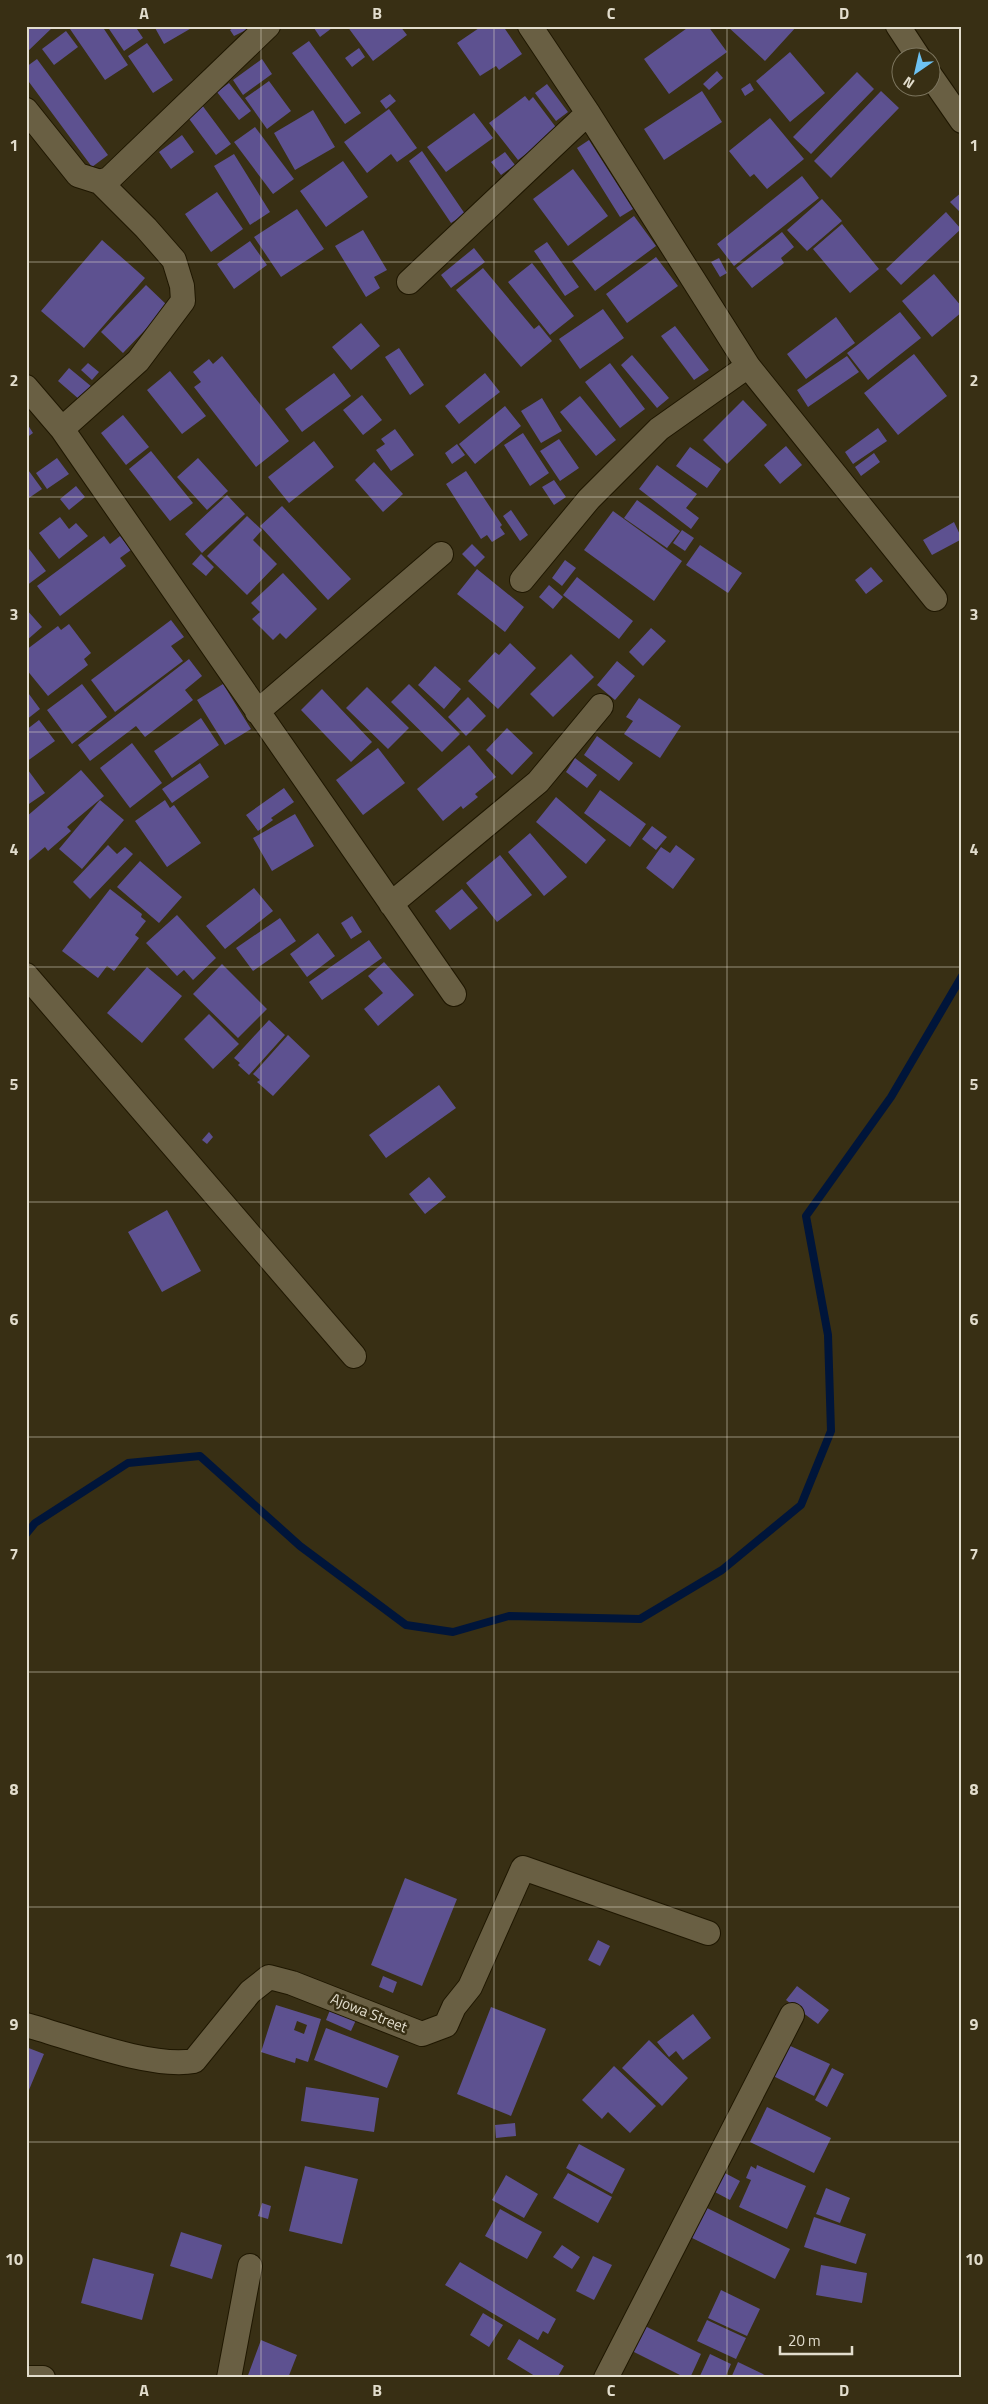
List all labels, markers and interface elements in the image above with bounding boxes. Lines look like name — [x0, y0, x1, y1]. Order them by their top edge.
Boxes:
text: A — [139, 1, 149, 25]
text: B — [372, 1, 382, 25]
text: C — [607, 1, 616, 25]
text: D — [839, 1, 849, 25]
north arrow — [890, 48, 940, 98]
text: N — [899, 72, 918, 95]
text: 1 — [10, 133, 18, 157]
text: 1 — [970, 133, 978, 157]
text: 2 — [10, 368, 18, 392]
text: 2 — [970, 368, 978, 392]
text: 3 — [10, 602, 18, 626]
text: 3 — [970, 602, 978, 626]
text: 4 — [10, 837, 19, 861]
text: 4 — [970, 837, 979, 861]
text: 5 — [10, 1072, 19, 1096]
text: 5 — [970, 1072, 979, 1096]
text: 6 — [10, 1307, 19, 1331]
text: 6 — [970, 1307, 979, 1331]
text: 7 — [10, 1542, 18, 1566]
text: 7 — [970, 1542, 978, 1566]
text: 8 — [10, 1777, 19, 1801]
text: 8 — [970, 1777, 979, 1801]
street label: Ajowa Street — [327, 1987, 412, 2039]
text: 9 — [10, 2012, 19, 2036]
text: 9 — [970, 2012, 979, 2036]
text: 10 — [5, 2247, 23, 2271]
text: 10 — [965, 2247, 983, 2271]
scale bar — [780, 2324, 853, 2356]
text: 20 m — [788, 2329, 821, 2352]
text: A — [139, 2378, 149, 2402]
text: B — [372, 2378, 382, 2402]
text: C — [607, 2378, 616, 2402]
text: D — [839, 2378, 849, 2402]

